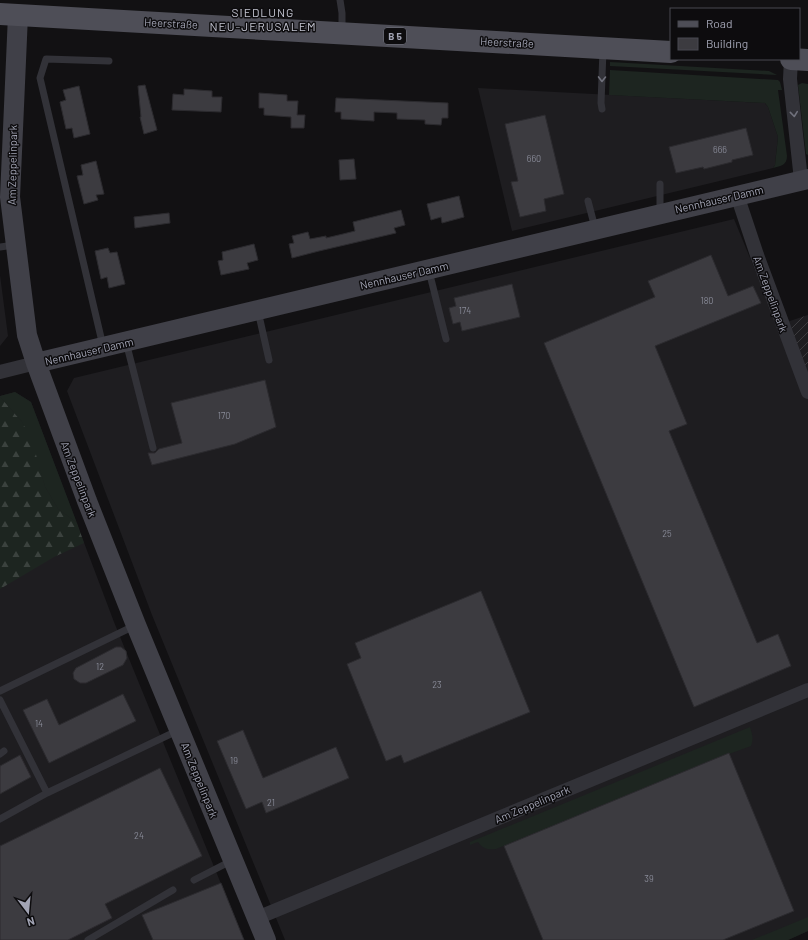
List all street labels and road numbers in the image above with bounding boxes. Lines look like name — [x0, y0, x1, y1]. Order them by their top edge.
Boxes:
street label: Heerstraße — [144, 15, 198, 31]
road number: B 5 — [384, 28, 406, 44]
street label: Heerstraße — [480, 34, 534, 50]
street label: Am Zeppelinpark — [5, 124, 19, 205]
street label: Nennhauser Damm — [673, 182, 765, 216]
street label: Am Zeppelinpark — [751, 254, 791, 334]
street label: Nennhauser Damm — [358, 258, 450, 292]
street label: Nennhauser Damm — [43, 334, 135, 368]
street label: Am Zeppelinpark — [59, 439, 100, 519]
street label: Am Zeppelinpark — [179, 740, 221, 820]
street label: Am Zeppelinpark — [493, 782, 572, 826]

